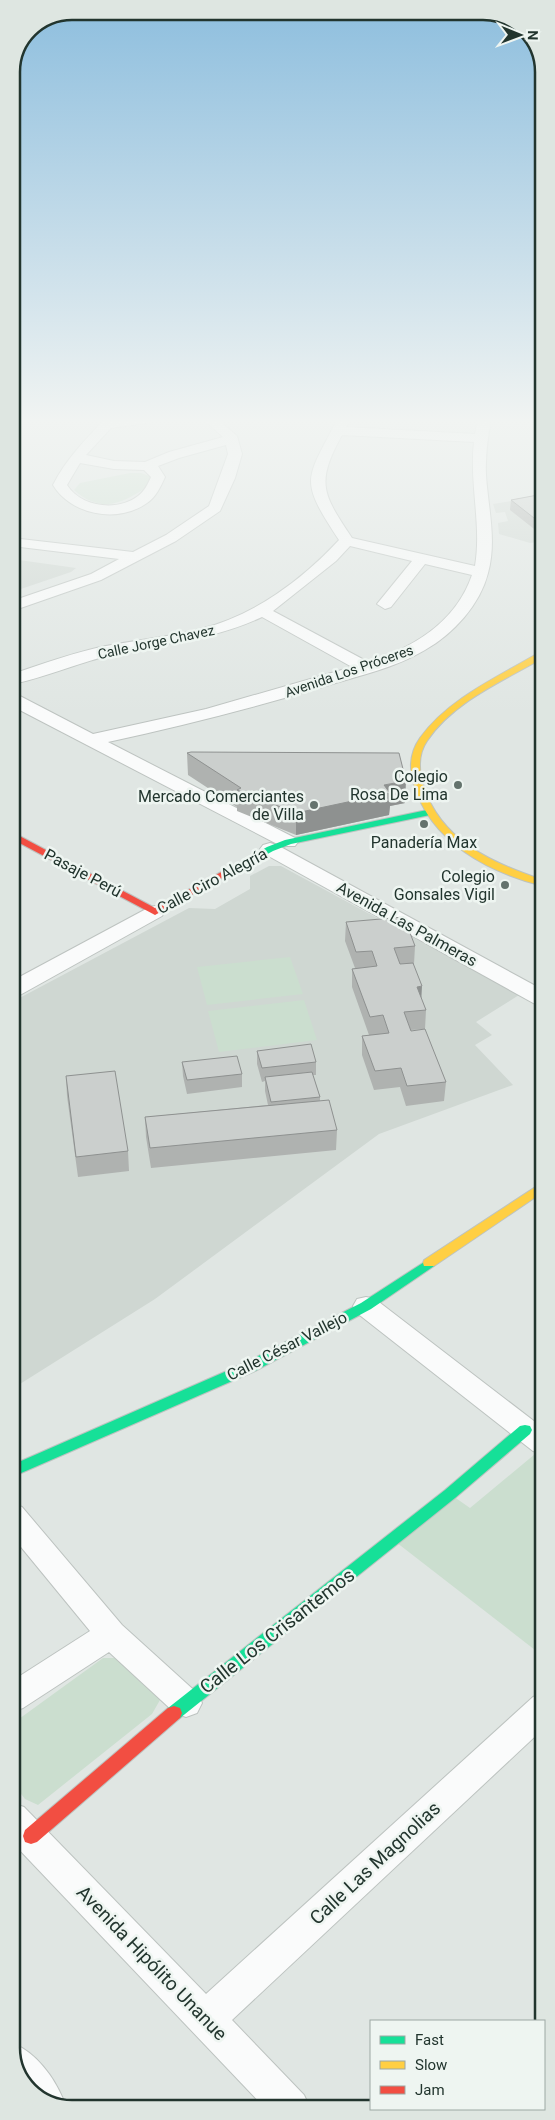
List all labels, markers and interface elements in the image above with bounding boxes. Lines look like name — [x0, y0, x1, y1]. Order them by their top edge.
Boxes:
north arrow — [495, 10, 545, 60]
text: N — [525, 30, 541, 40]
street label: Calle Jorge Chavez — [96, 622, 216, 662]
street label: Avenida Los Próceres — [283, 642, 415, 700]
place label: Colegio Rosa De Lima — [350, 767, 448, 804]
marker: Colegio Rosa De Lima — [452, 779, 464, 791]
place label: Mercado Comerciantes de Villa — [138, 787, 304, 824]
marker: Mercado Comerciantes de Villa — [308, 799, 320, 811]
marker: Panadería Max — [418, 818, 430, 830]
place label: Panadería Max — [371, 833, 477, 852]
street label: Calle Ciro Alegría — [154, 844, 270, 918]
street label: Pasaje Perú — [41, 845, 125, 901]
place label: Colegio Gonsales Vigil — [394, 867, 495, 904]
street label: Avenida Las Palmeras — [334, 878, 480, 970]
marker: Colegio Gonsales Vigil — [499, 879, 511, 891]
street label: Calle César Vallejo — [224, 1307, 350, 1385]
street label: Calle Los Crisantemos — [195, 1563, 359, 1699]
street label: Calle Las Magnolias — [305, 1797, 445, 1929]
street label: Avenida Hipólito Unanue — [72, 1881, 232, 2045]
legend — [370, 2020, 545, 2110]
text: Fast — [415, 2031, 444, 2049]
text: Slow — [415, 2056, 447, 2074]
text: Jam — [415, 2081, 445, 2099]

